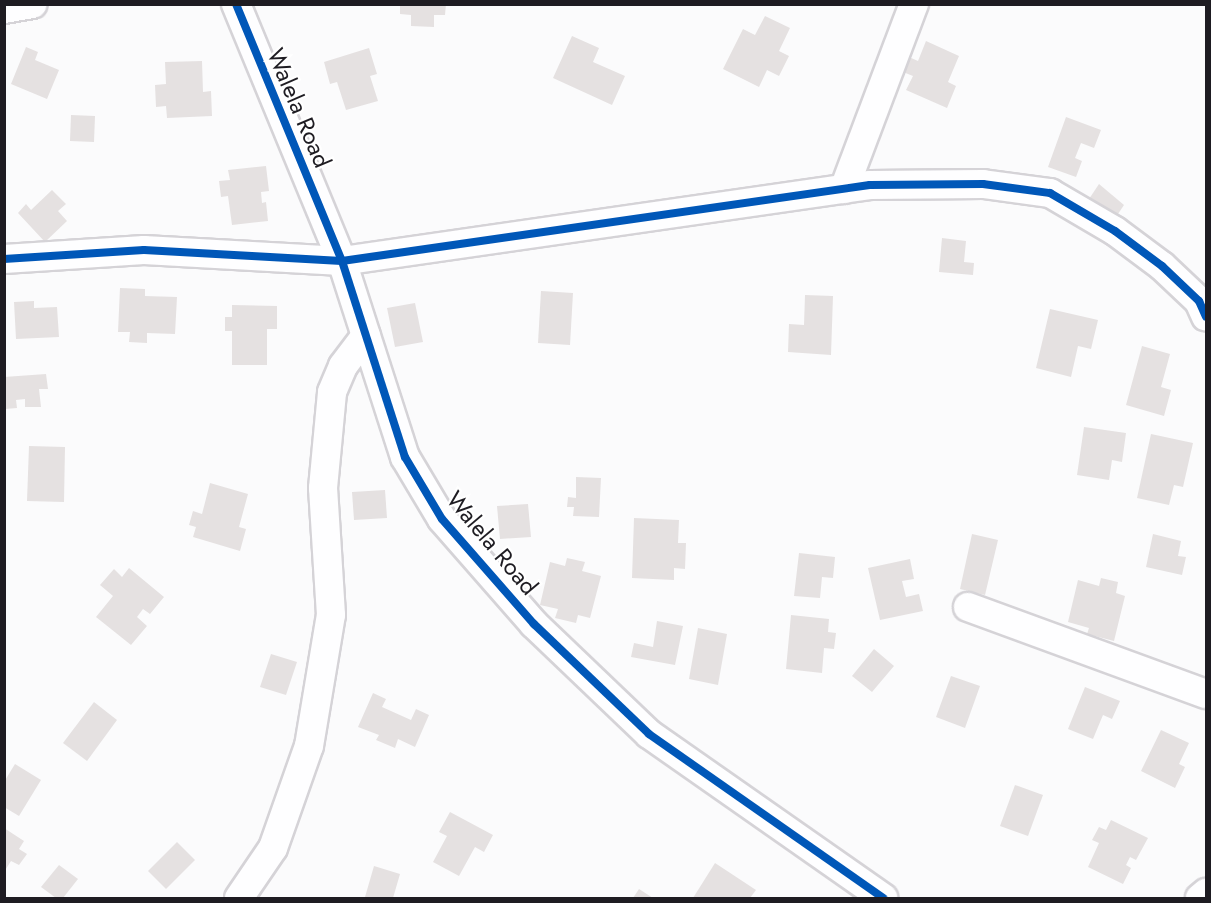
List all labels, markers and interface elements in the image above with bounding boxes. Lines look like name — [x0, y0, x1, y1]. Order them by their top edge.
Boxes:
street label: Walela Road — [261, 44, 337, 172]
street label: Walela Road — [440, 485, 544, 601]

